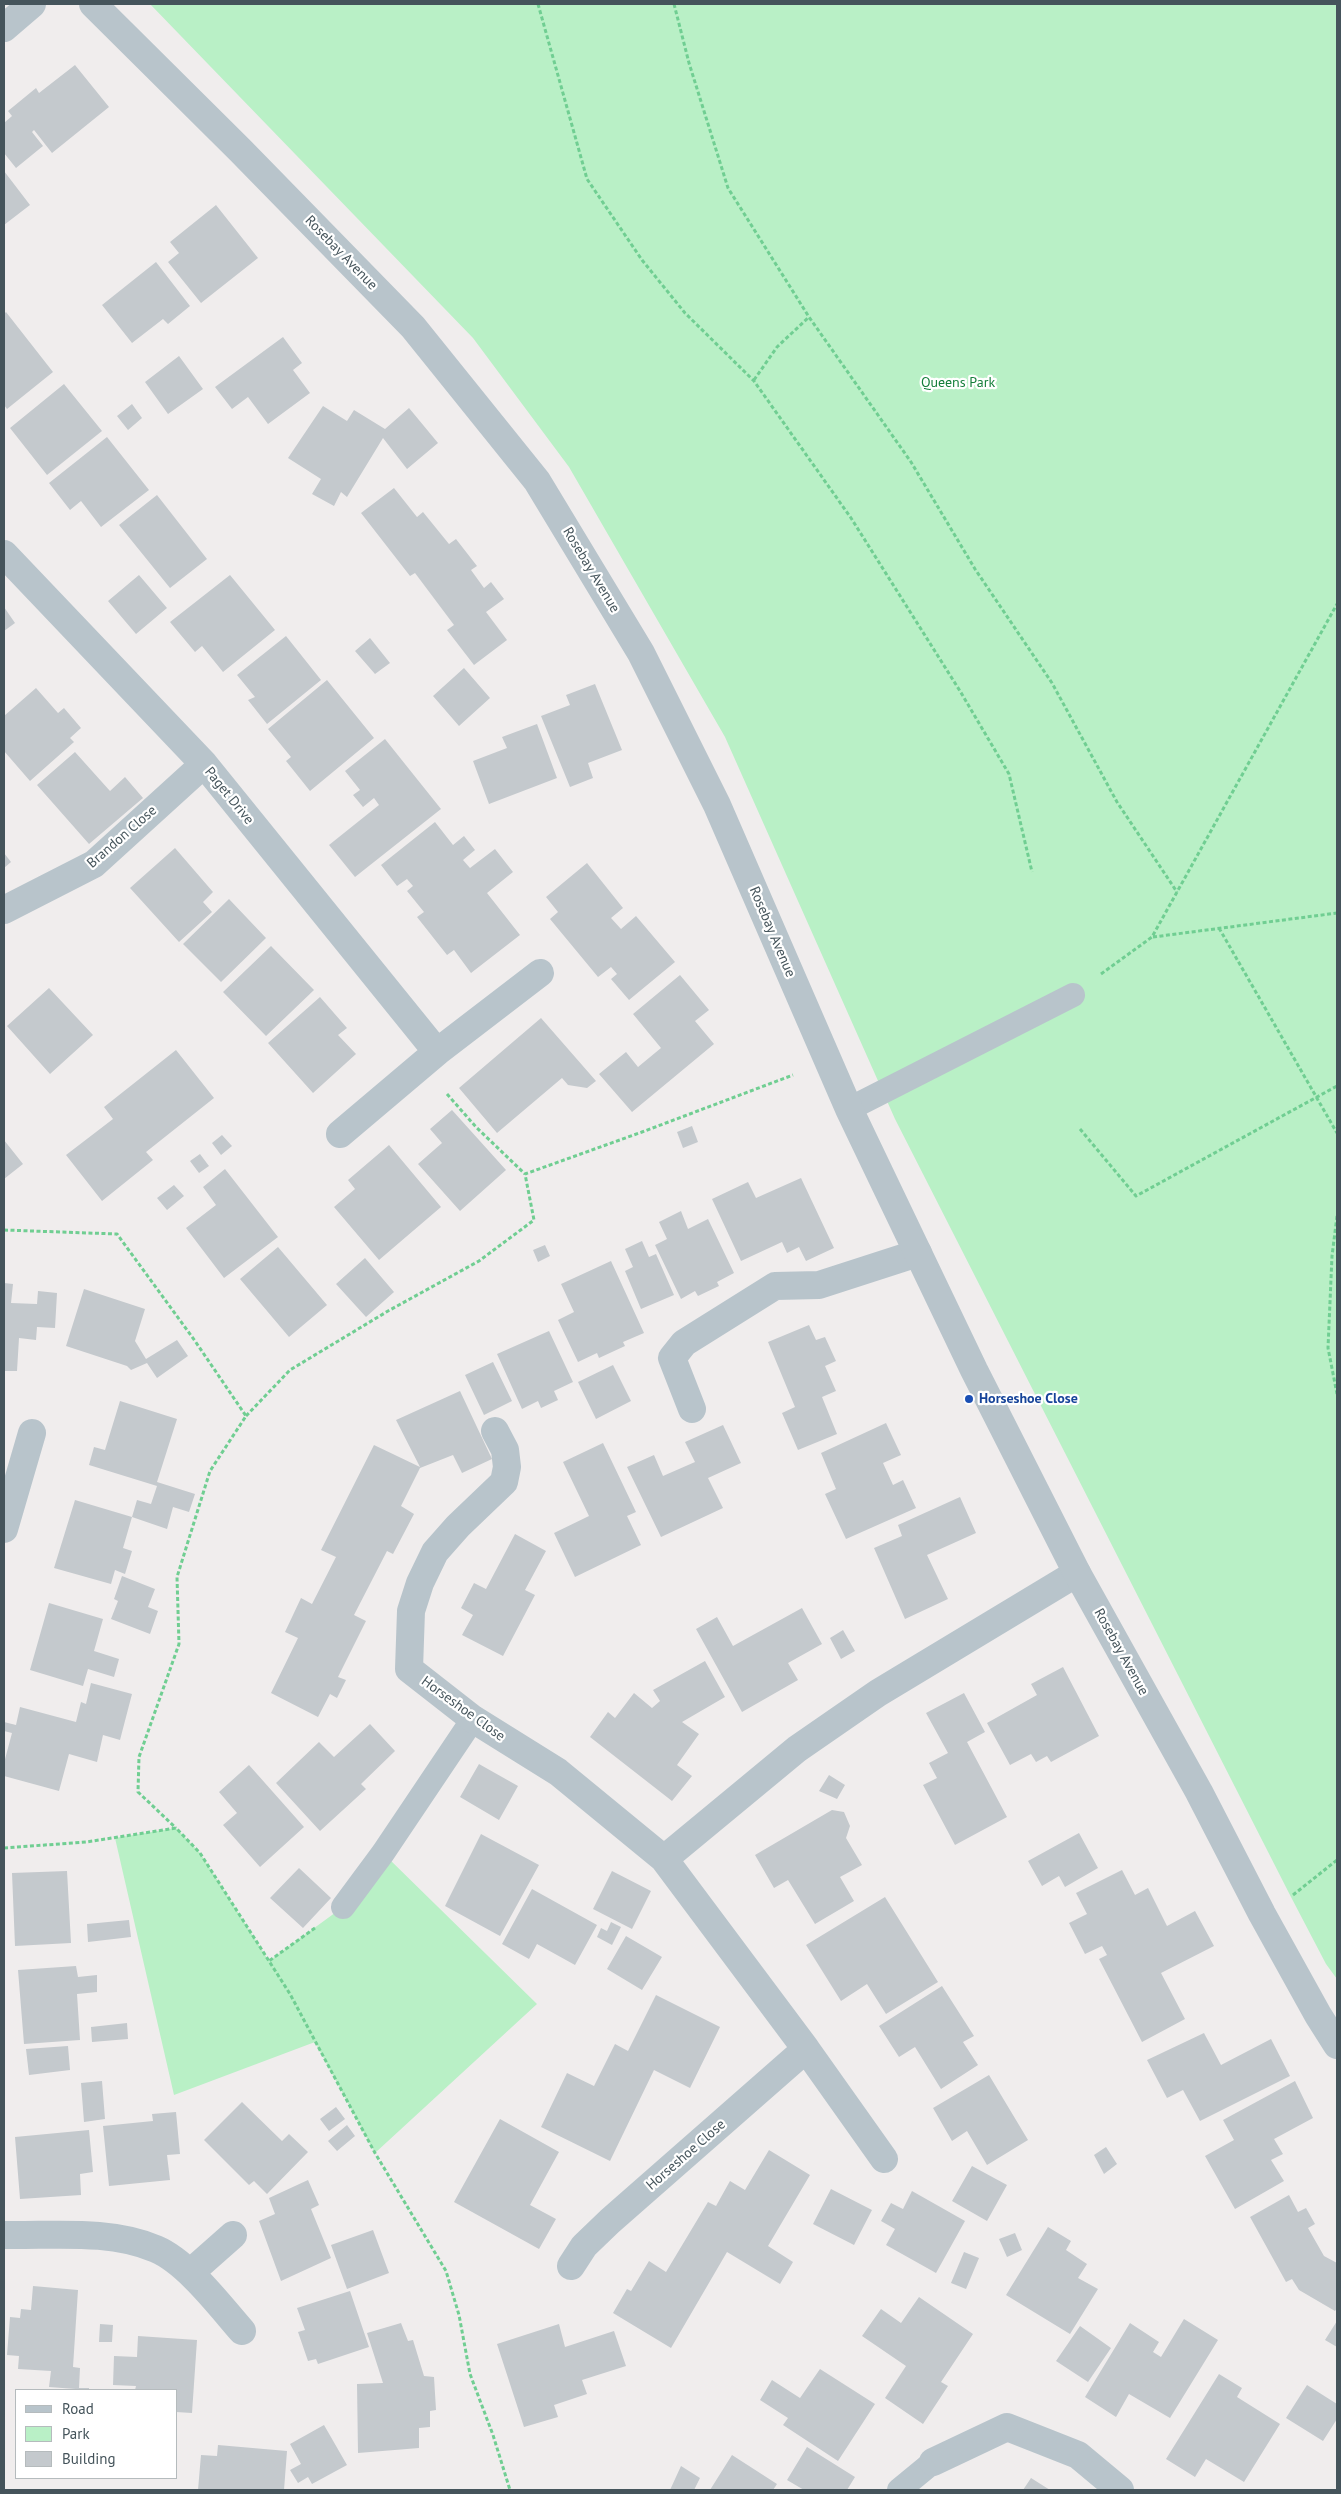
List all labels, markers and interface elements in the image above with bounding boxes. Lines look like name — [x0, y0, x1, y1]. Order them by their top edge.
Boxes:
street label: Rosebay Avenue — [301, 212, 381, 294]
park label: Queens Park — [921, 375, 995, 391]
street label: Rosebay Avenue — [559, 524, 623, 616]
street label: Paget Drive — [201, 764, 257, 828]
street label: Brandon Close — [84, 802, 160, 872]
street label: Rosebay Avenue — [745, 884, 799, 980]
place label: Horseshoe Close — [979, 1391, 1078, 1407]
marker: Horseshoe Close — [963, 1393, 975, 1405]
street label: Rosebay Avenue — [1090, 1606, 1152, 1698]
street label: Horseshoe Close — [418, 1673, 508, 1745]
street label: Horseshoe Close — [643, 2116, 729, 2194]
legend — [15, 2389, 178, 2479]
text: Road — [62, 2399, 94, 2418]
text: Park — [62, 2424, 90, 2443]
text: Building — [62, 2449, 116, 2468]

